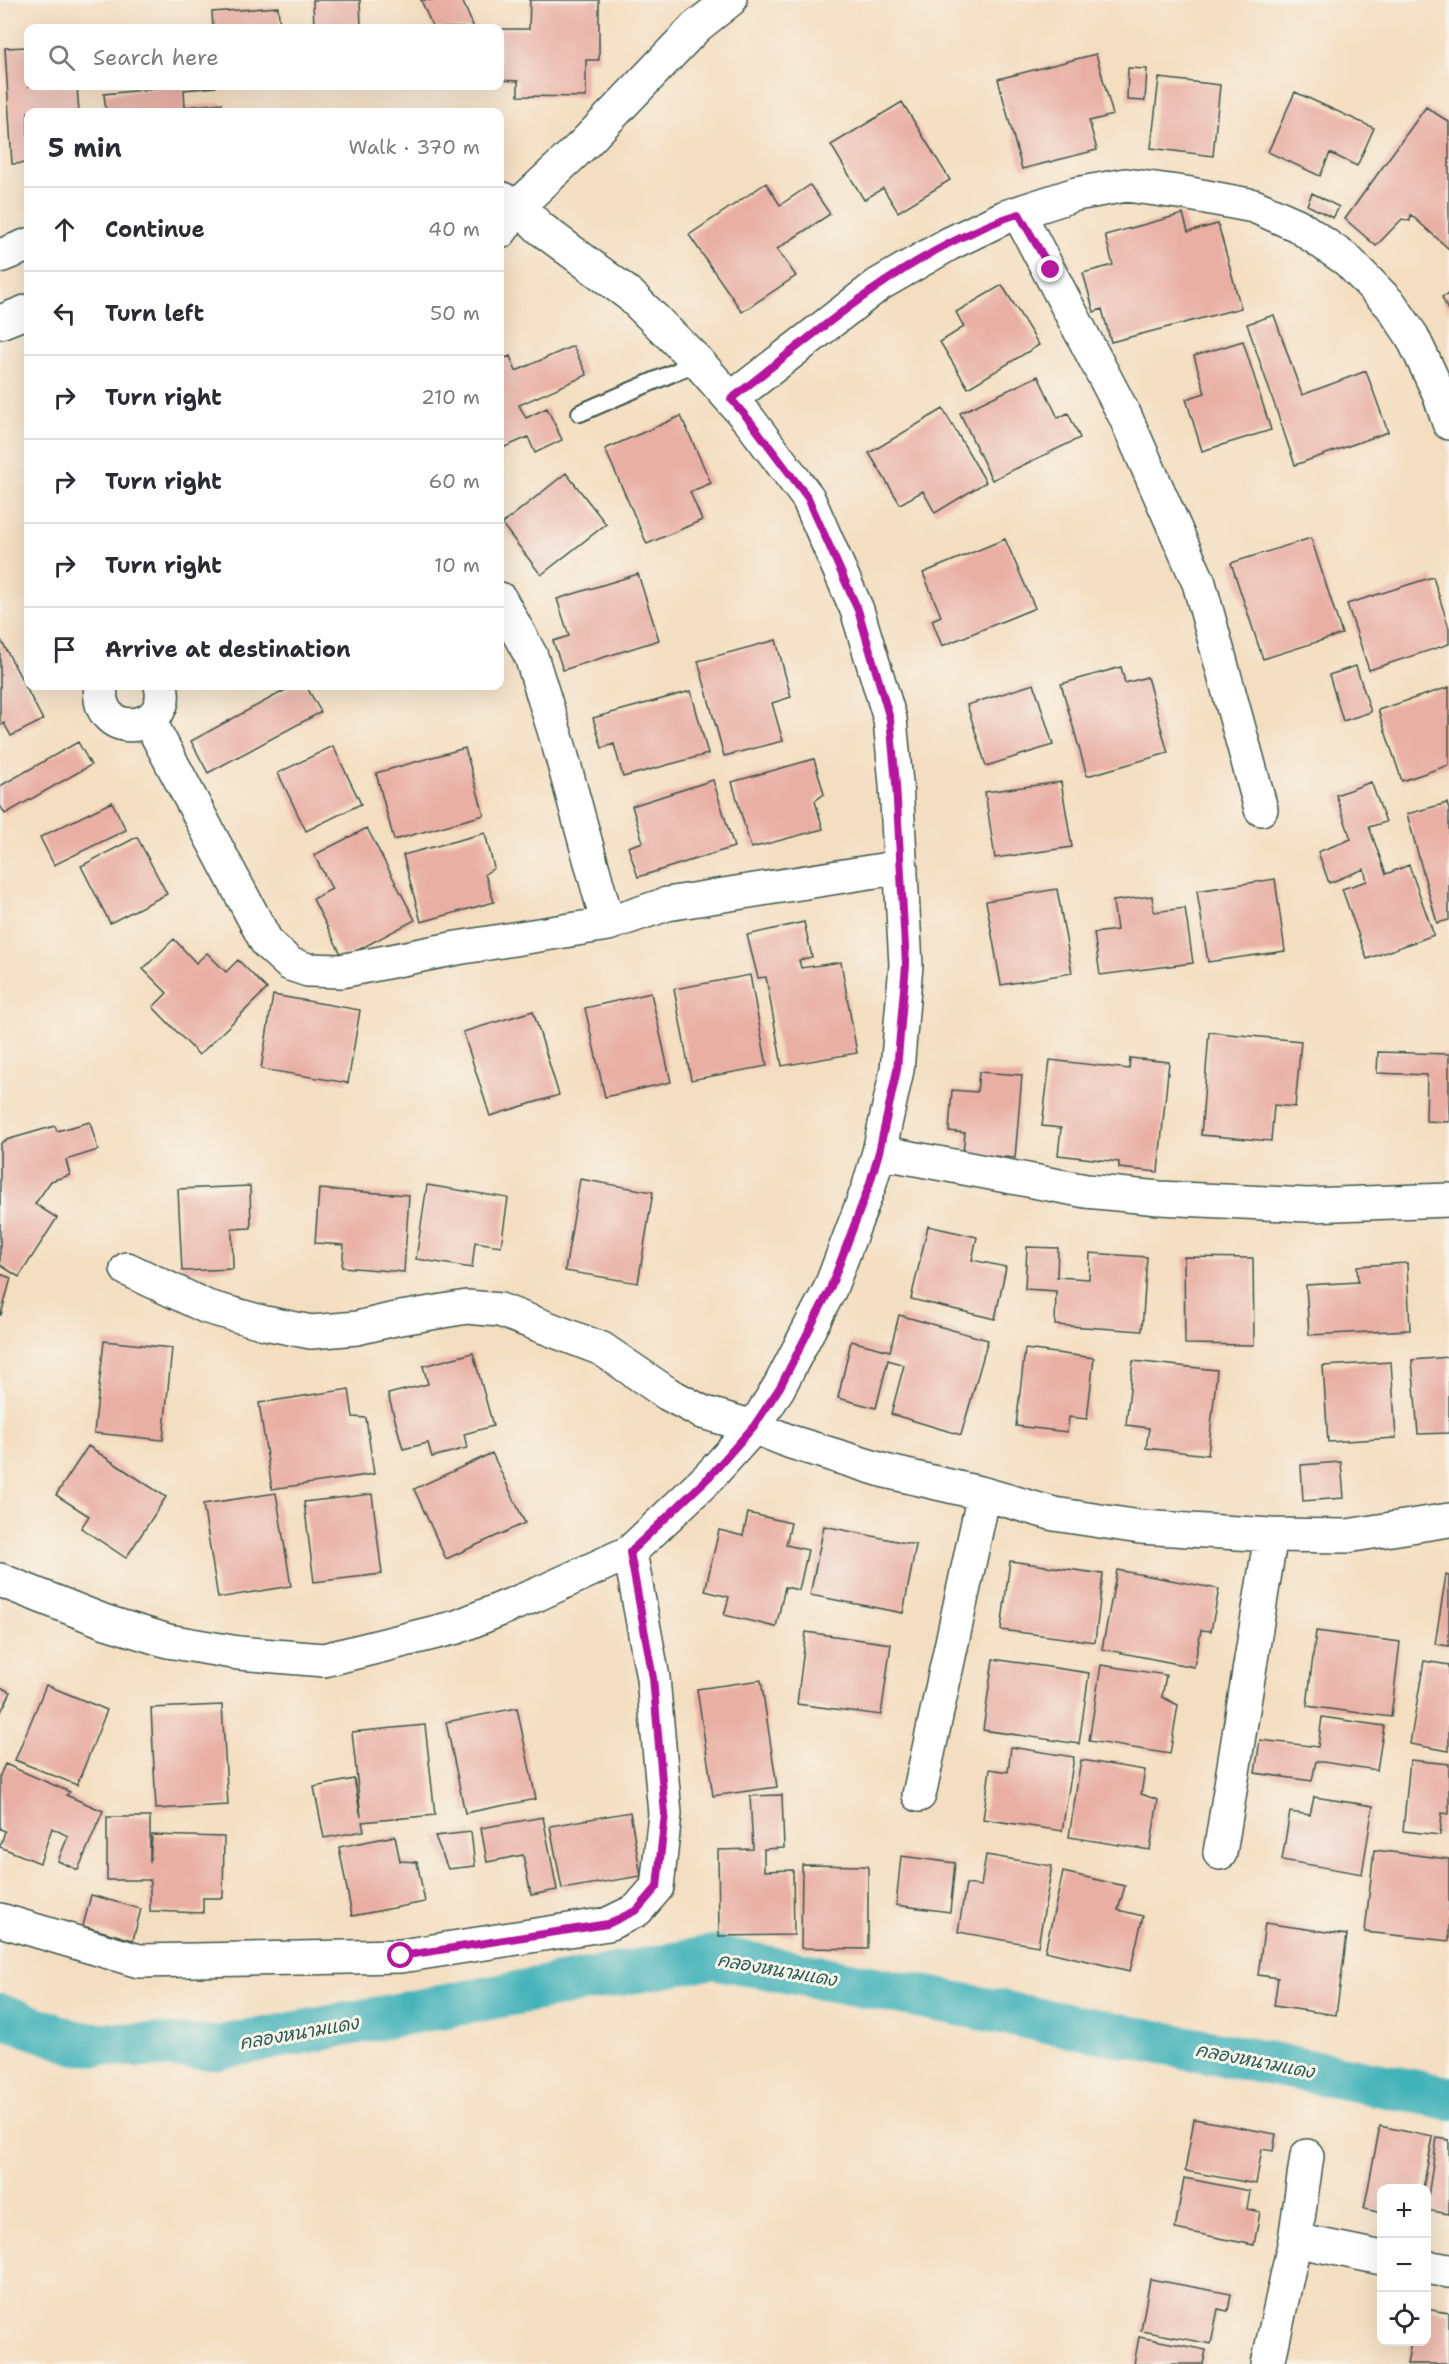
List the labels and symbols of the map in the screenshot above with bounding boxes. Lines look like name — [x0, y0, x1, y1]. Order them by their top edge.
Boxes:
route end — [1037, 256, 1063, 282]
route start — [387, 1942, 413, 1968]
water label: คลองหนามแดง — [716, 1948, 840, 1993]
water label: คลองหนามแดง — [238, 2010, 362, 2055]
water label: คลองหนามแดง — [1194, 2038, 1318, 2085]

